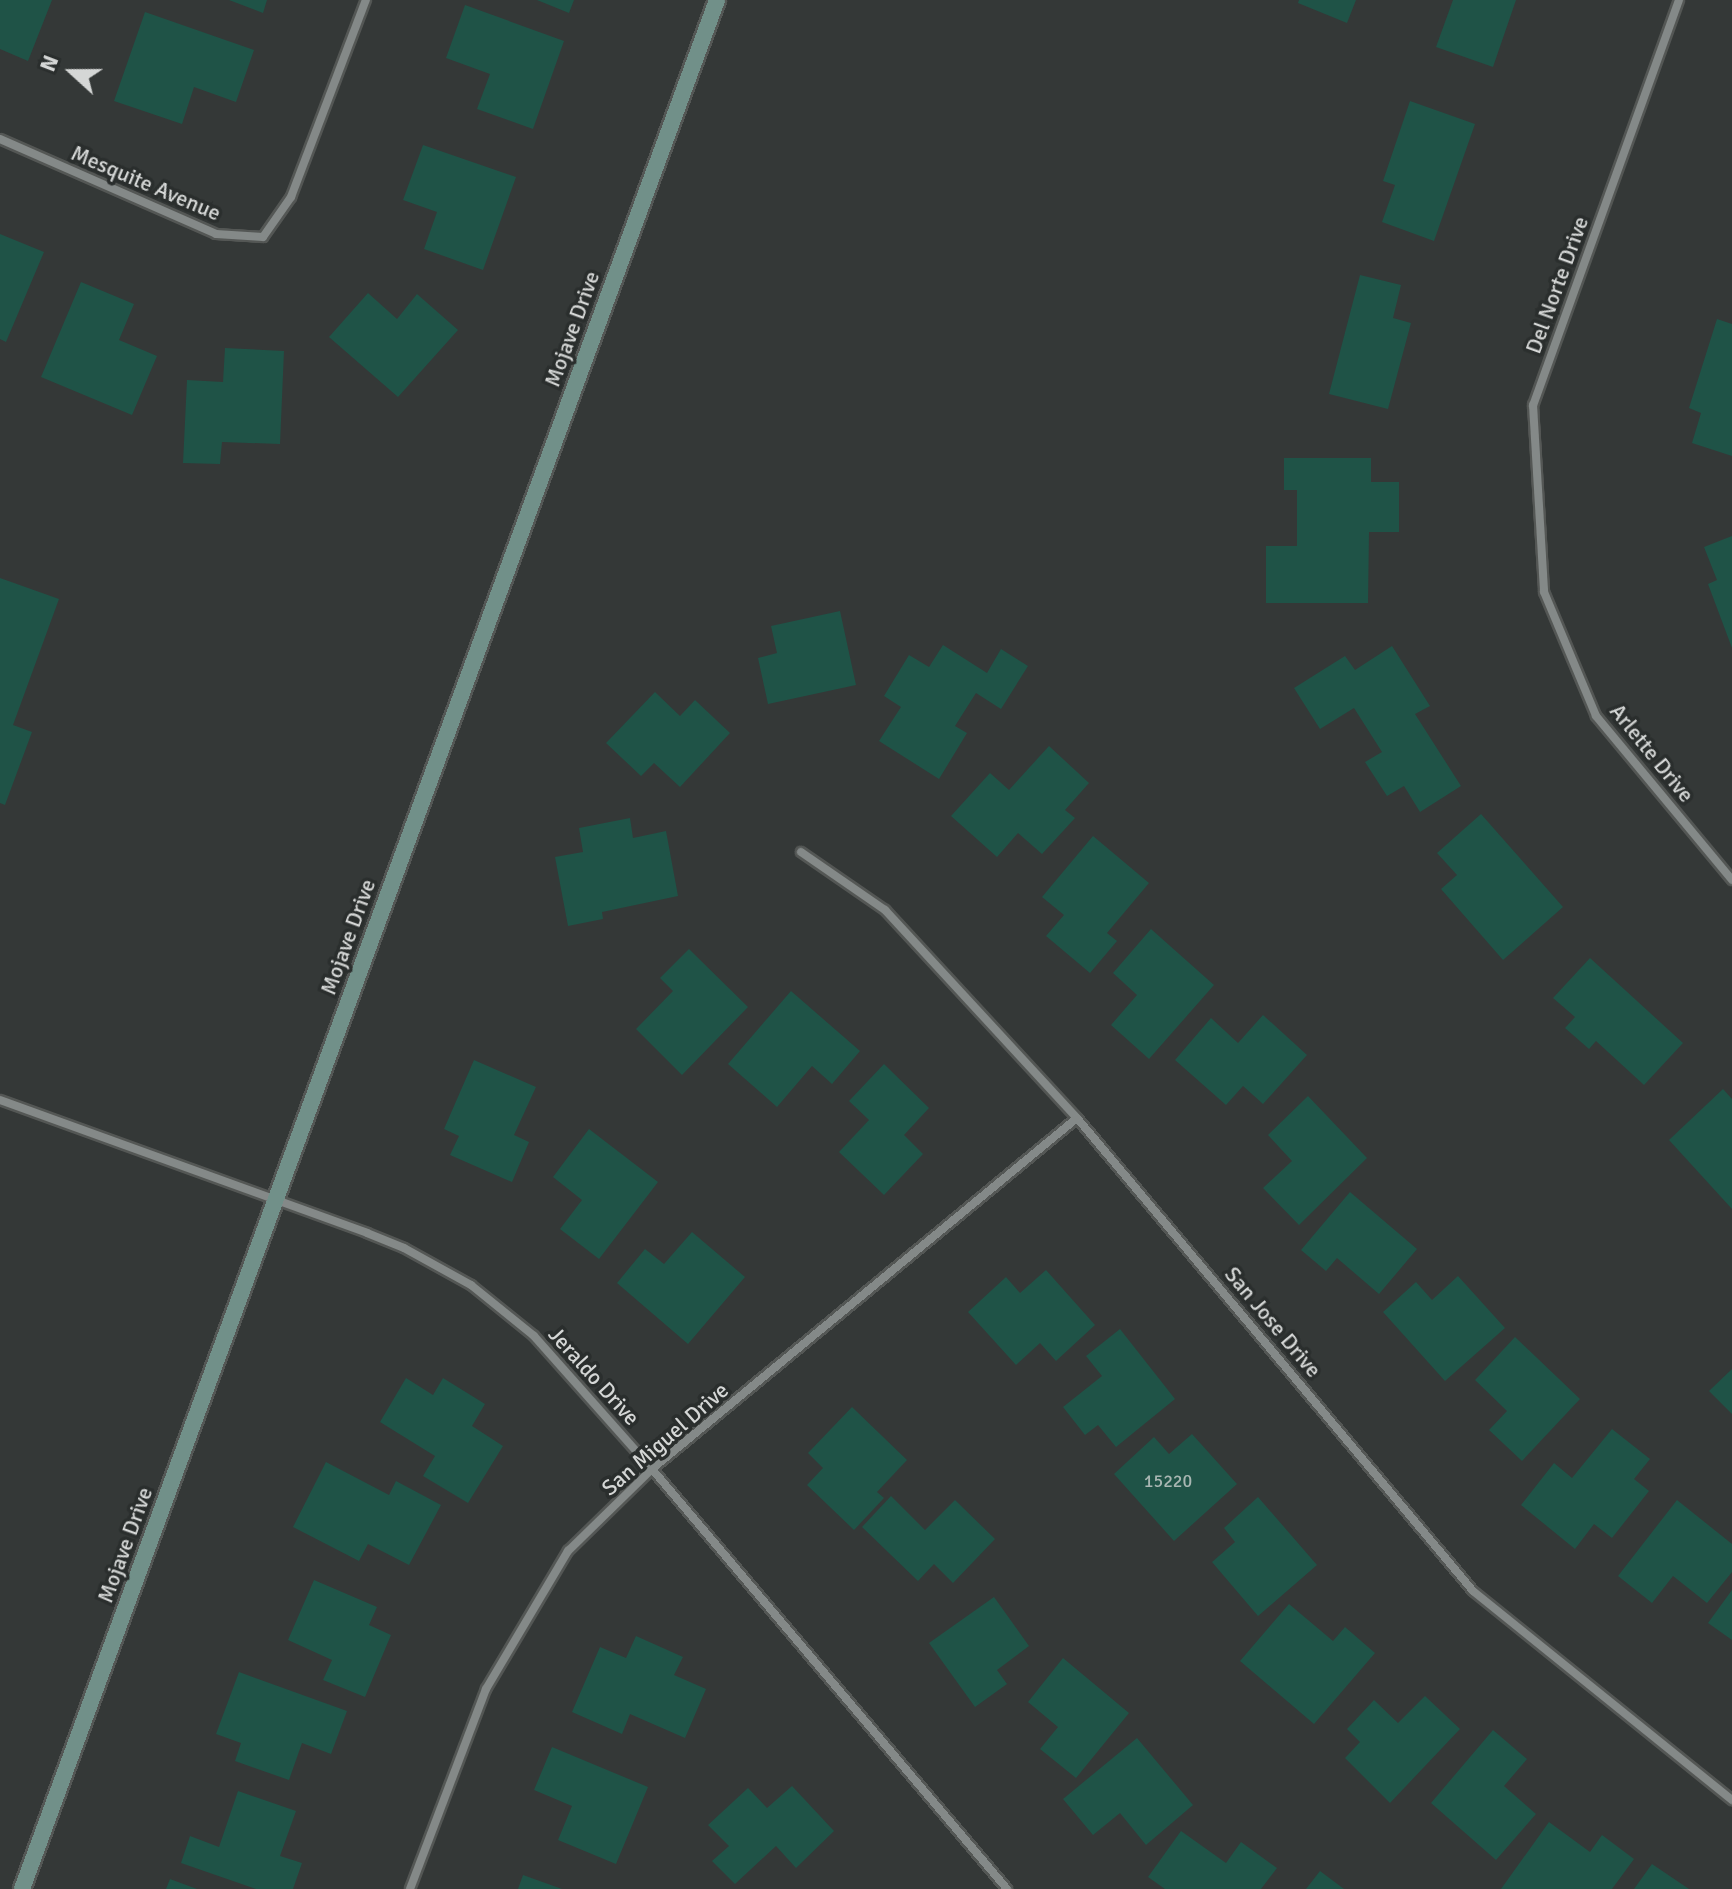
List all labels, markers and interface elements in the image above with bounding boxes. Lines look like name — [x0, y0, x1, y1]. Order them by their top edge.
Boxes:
north arrow — [32, 32, 112, 112]
text: N — [34, 51, 64, 75]
street label: Mesquite Avenue — [67, 140, 225, 226]
street label: Del Norte Drive — [1520, 213, 1594, 357]
street label: Mojave Drive — [539, 268, 605, 390]
street label: Arlette Drive — [1604, 698, 1700, 808]
street label: Mojave Drive — [315, 876, 381, 998]
street label: San Jose Drive — [1219, 1261, 1327, 1383]
street label: Jeraldo Drive — [543, 1321, 645, 1431]
street label: San Miguel Drive — [596, 1377, 734, 1501]
house number: 15220 — [1144, 1470, 1192, 1492]
street label: Mojave Drive — [92, 1484, 158, 1606]

